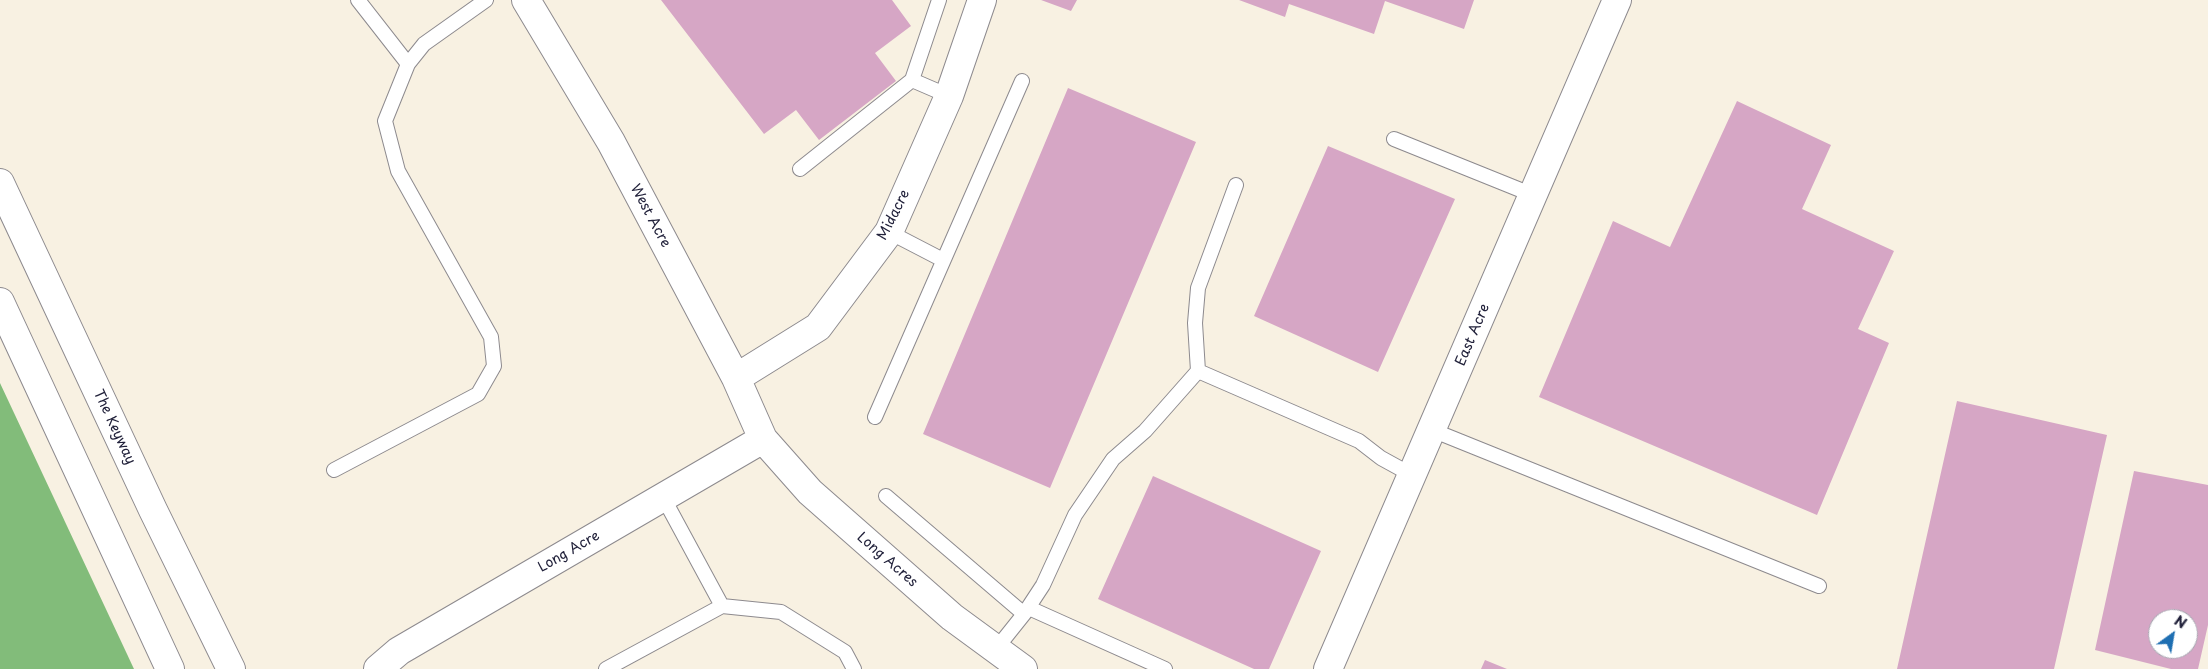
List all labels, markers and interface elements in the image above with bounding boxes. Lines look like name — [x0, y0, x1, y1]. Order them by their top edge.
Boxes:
street label: West Acre — [626, 181, 674, 251]
street label: Midacre — [874, 187, 914, 243]
street label: East Acre — [1452, 301, 1494, 369]
street label: The Keyway — [89, 387, 139, 467]
street label: Long Acre — [535, 528, 603, 576]
street label: Long Acres — [853, 529, 921, 591]
north arrow — [2148, 609, 2198, 659]
text: N — [2170, 610, 2191, 634]

